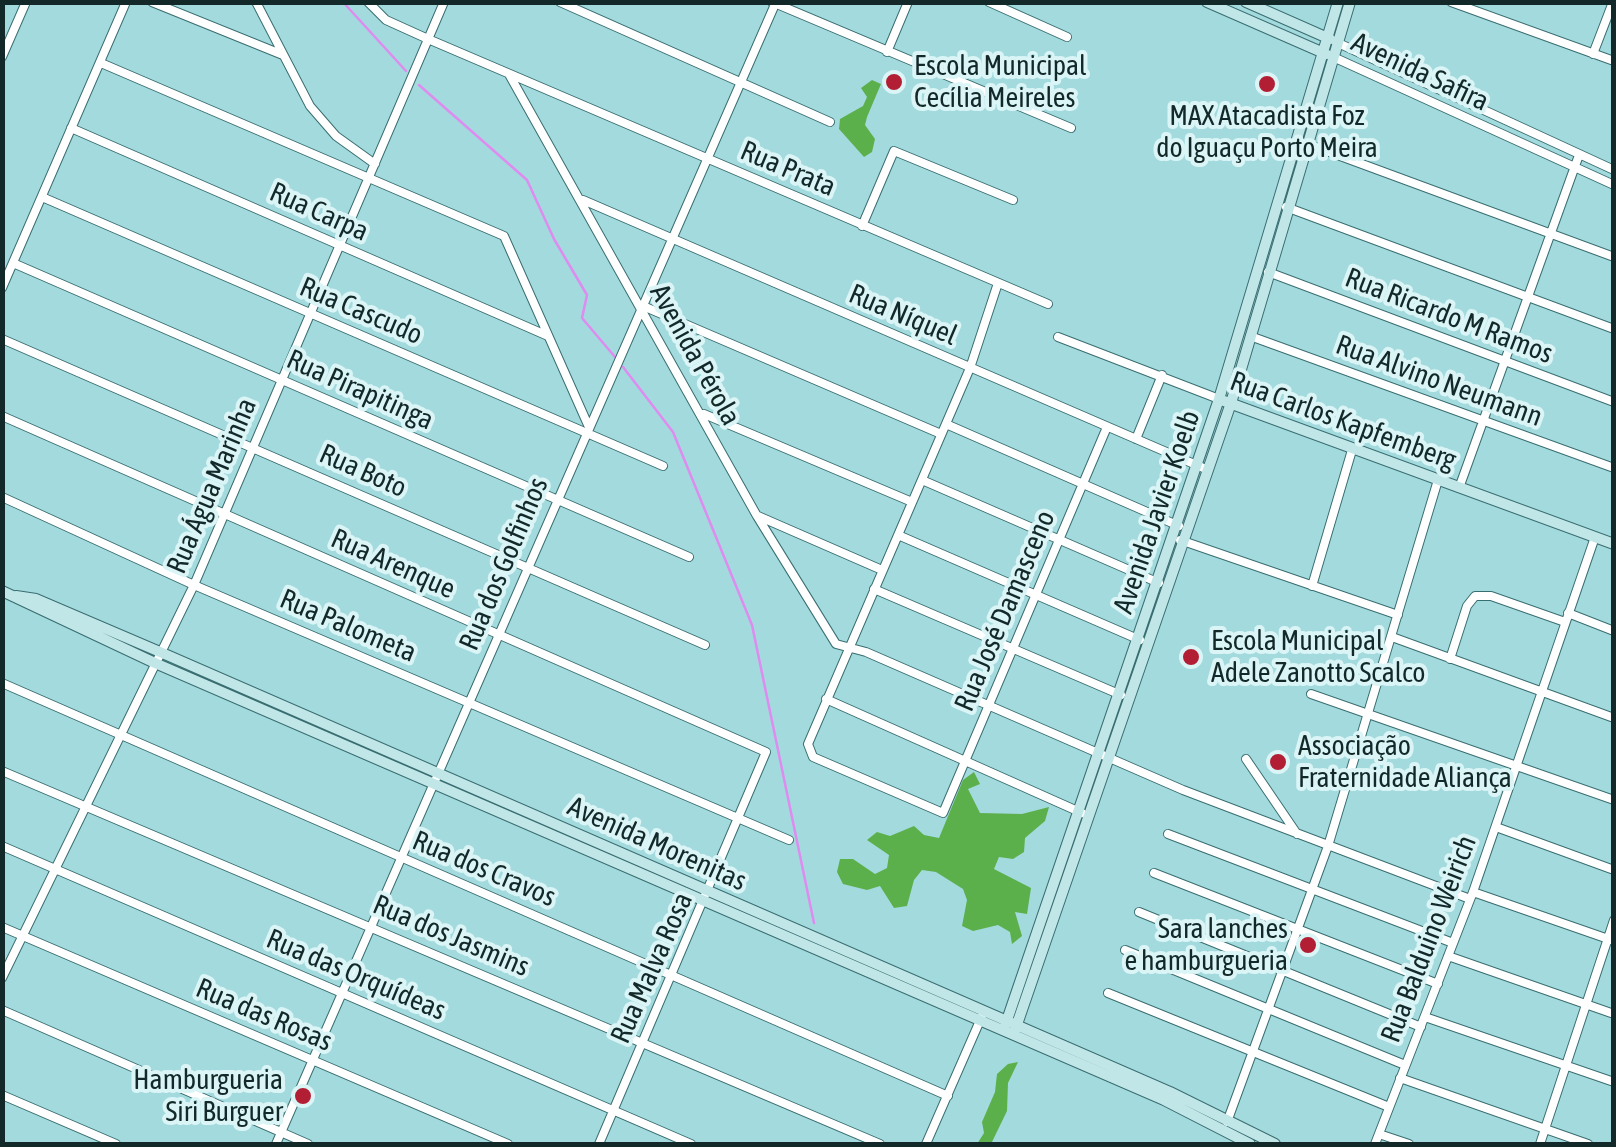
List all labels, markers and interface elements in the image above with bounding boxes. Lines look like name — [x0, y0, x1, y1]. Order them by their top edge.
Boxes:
street label: Avenida Safira — [1346, 26, 1494, 118]
place label: Escola Municipal Cecília Meireles — [914, 49, 1086, 115]
marker: Escola Municipal Cecília Meireles — [883, 71, 905, 93]
marker: MAX Atacadista Foz do Iguaçu Porto Meira — [1256, 73, 1278, 95]
place label: MAX Atacadista Foz do Iguaçu Porto Meira — [1156, 99, 1378, 165]
street label: Rua Prata — [735, 134, 841, 204]
street label: Rua Carpa — [264, 175, 374, 249]
street label: Rua Ricardo M Ramos — [1340, 261, 1558, 371]
street label: Rua Cascudo — [295, 270, 427, 352]
street label: Rua Níquel — [844, 277, 962, 353]
street label: Avenida Pérola — [643, 279, 747, 431]
street label: Rua Alvino Neumann — [1331, 328, 1547, 434]
street label: Rua Pirapitinga — [281, 343, 439, 437]
street label: Rua Carlos Kapfemberg — [1226, 365, 1460, 477]
street label: Rua Água Marinha — [160, 393, 264, 579]
street label: Avenida Javier Koelb — [1107, 406, 1207, 618]
street label: Rua Boto — [314, 437, 412, 505]
street label: Rua dos Golfinhos — [453, 473, 555, 655]
street label: Rua José Damasceno — [948, 506, 1062, 716]
street label: Rua Arenque — [326, 522, 460, 606]
street label: Rua Palometa — [275, 582, 421, 670]
place label: Escola Municipal Adele Zanotto Scalco — [1211, 624, 1425, 690]
marker: Escola Municipal Adele Zanotto Scalco — [1180, 646, 1202, 668]
place label: Associação Fraternidade Aliança — [1298, 729, 1512, 795]
marker: Associação Fraternidade Aliança — [1267, 751, 1289, 773]
street label: Avenida Morenitas — [563, 790, 751, 898]
street label: Rua dos Cravos — [407, 824, 561, 914]
street label: Rua Balduino Weirich — [1374, 831, 1484, 1047]
street label: Rua Malva Rosa — [604, 887, 700, 1049]
street label: Rua dos Jasmins — [368, 888, 534, 984]
place label: Sara lanches e hamburgueria — [1124, 912, 1288, 978]
street label: Rua das Orquídeas — [261, 922, 451, 1028]
marker: Sara lanches e hamburgueria — [1297, 934, 1319, 956]
street label: Rua das Rosas — [191, 971, 337, 1059]
place label: Hamburgueria Siri Burguer — [133, 1063, 283, 1129]
marker: Hamburgueria Siri Burguer — [292, 1085, 314, 1107]

